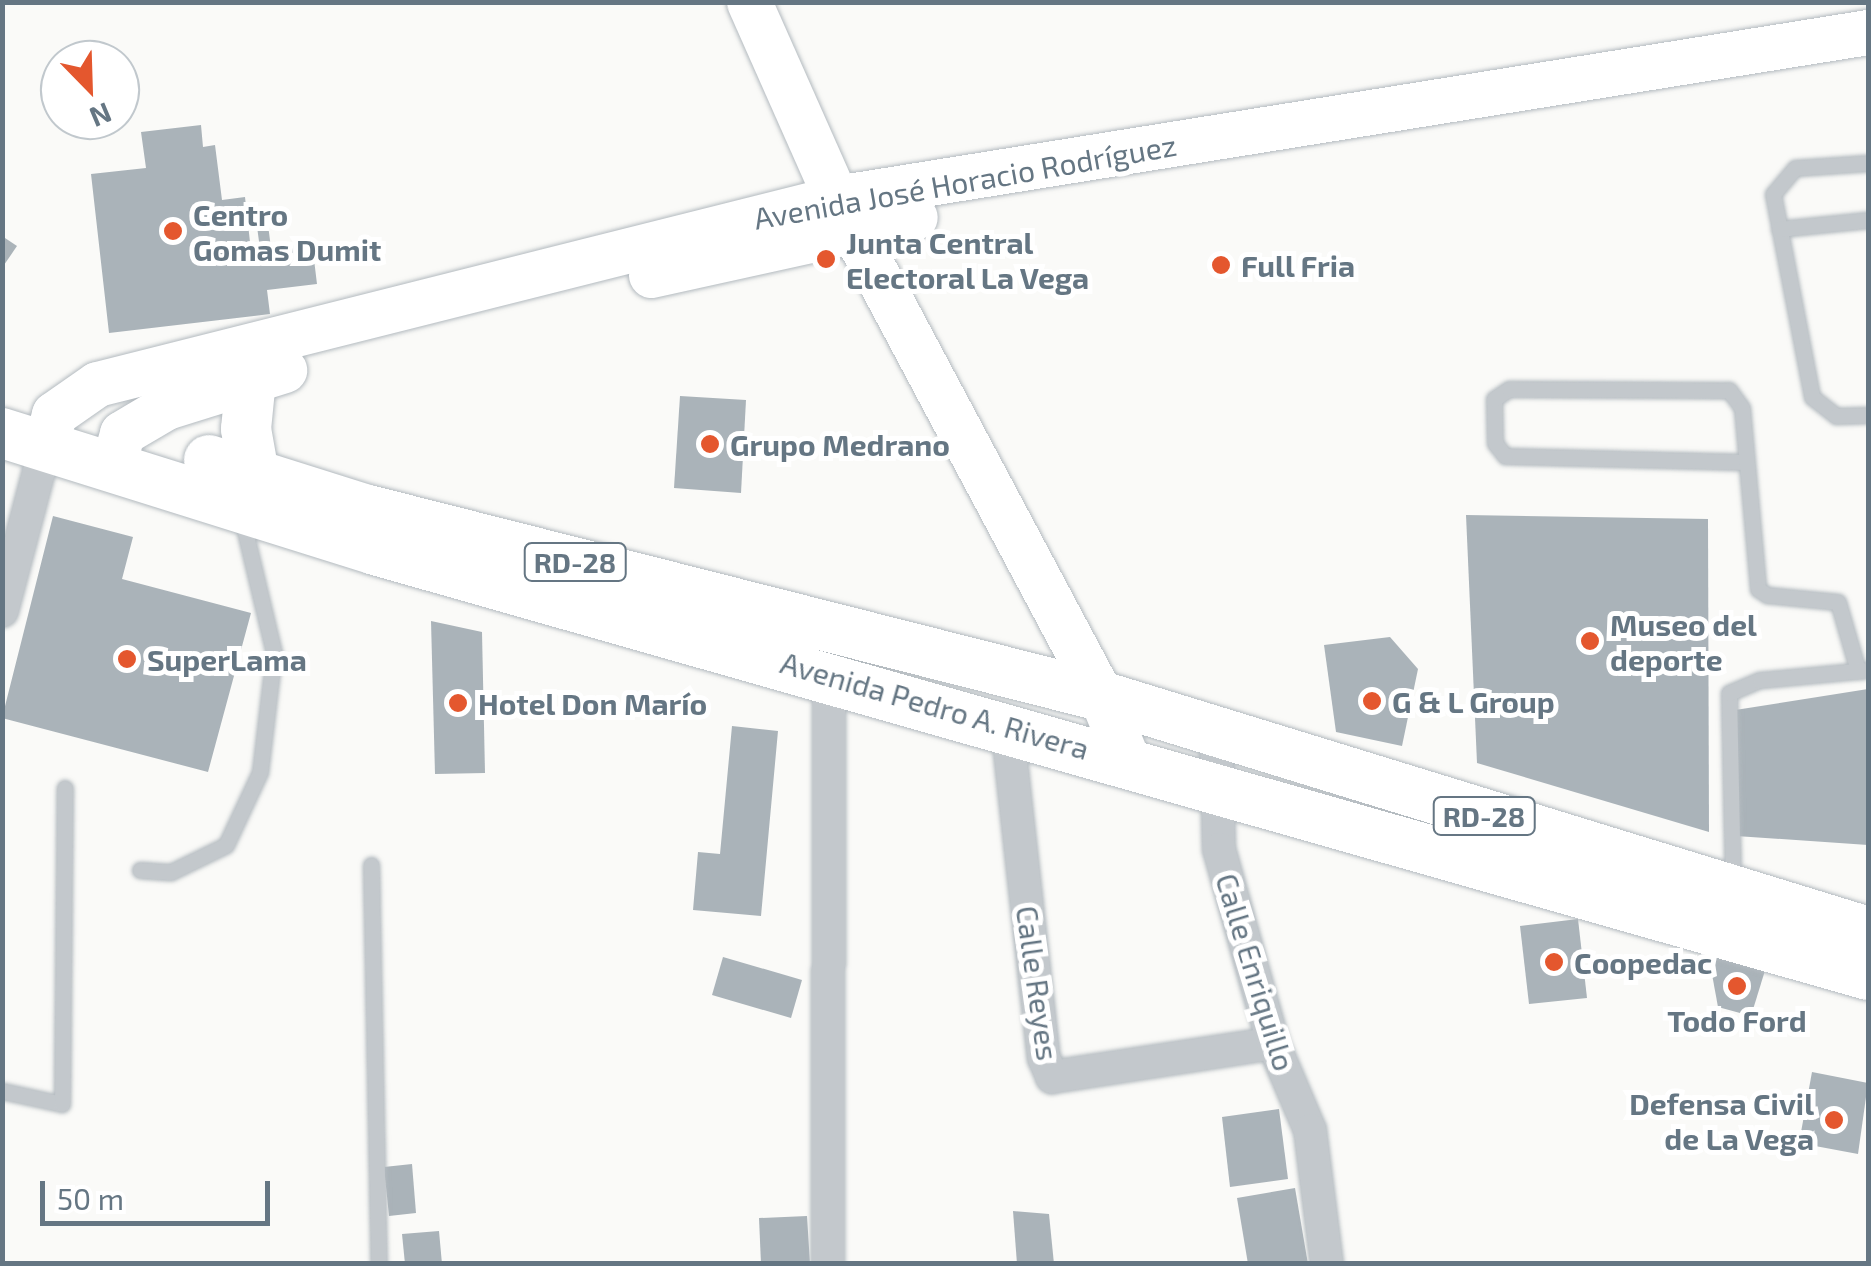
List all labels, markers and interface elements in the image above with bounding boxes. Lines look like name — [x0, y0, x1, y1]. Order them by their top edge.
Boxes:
north arrow — [40, 40, 140, 140]
text: N — [85, 96, 117, 135]
street label: Avenida José Horacio Rodríguez — [751, 126, 1179, 236]
place label: Centro Gomas Dumit — [193, 196, 381, 266]
marker: Centro Gomas Dumit — [162, 220, 184, 242]
place label: Junta Central Electoral La Vega — [846, 224, 1091, 294]
place label: Full Fria — [1241, 247, 1356, 283]
marker: Junta Central Electoral La Vega — [815, 248, 837, 270]
marker: Full Fria — [1210, 254, 1232, 276]
place label: Grupo Medrano — [730, 426, 950, 462]
marker: Grupo Medrano — [699, 433, 721, 455]
road number: RD-28 — [522, 539, 628, 585]
place label: Museo del deporte — [1610, 606, 1757, 676]
marker: Museo del deporte — [1579, 630, 1601, 652]
place label: SuperLama — [147, 641, 307, 677]
street label: Avenida Pedro A. Rivera — [776, 644, 1094, 766]
marker: SuperLama — [116, 648, 138, 670]
place label: G & L Group — [1392, 683, 1555, 719]
place label: Hotel Don Marío — [478, 685, 708, 721]
marker: G & L Group — [1361, 690, 1383, 712]
marker: Hotel Don Marío — [447, 692, 469, 714]
road number: RD-28 — [1432, 793, 1536, 839]
street label: Calle Enriquillo — [1209, 869, 1303, 1075]
street label: Calle Reyes — [1009, 903, 1067, 1063]
place label: Coopedac — [1574, 944, 1712, 980]
marker: Coopedac — [1543, 951, 1565, 973]
marker: Todo Ford — [1726, 975, 1748, 997]
place label: Todo Ford — [1667, 1002, 1807, 1038]
place label: Defensa Civil de La Vega — [1629, 1085, 1814, 1156]
marker: Defensa Civil de La Vega — [1823, 1109, 1845, 1131]
scale bar — [45, 1161, 275, 1223]
text: 50 m — [57, 1180, 124, 1216]

